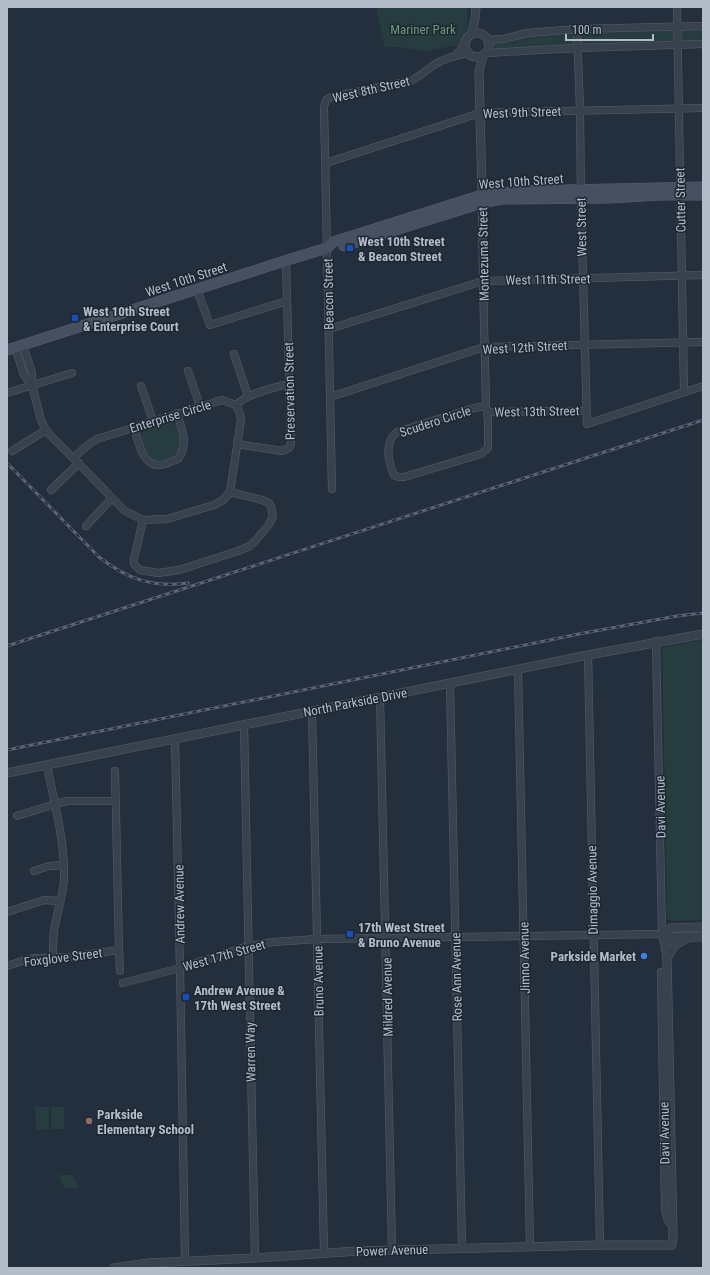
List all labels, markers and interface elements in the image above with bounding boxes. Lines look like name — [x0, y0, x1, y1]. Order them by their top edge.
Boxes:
scale bar — [566, 16, 653, 42]
park label: Mariner Park — [390, 22, 456, 37]
text: 100 m — [572, 23, 602, 37]
street label: West 8th Street — [331, 73, 411, 106]
street label: West 9th Street — [483, 104, 562, 121]
street label: Cutter Street — [672, 167, 689, 233]
street label: West 10th Street — [478, 171, 564, 192]
street label: West Street — [573, 197, 590, 257]
street label: Montezuma Street — [475, 207, 492, 301]
place label: West 10th Street & Beacon Street — [358, 234, 445, 264]
marker: West 10th Street & Beacon Street — [345, 243, 355, 253]
street label: Beacon Street — [320, 258, 337, 330]
street label: West 10th Street — [143, 259, 229, 300]
street label: West 11th Street — [505, 271, 591, 288]
place label: West 10th Street & Enterprise Court — [83, 304, 179, 334]
marker: West 10th Street & Enterprise Court — [70, 313, 80, 323]
street label: West 12th Street — [482, 338, 568, 357]
street label: Preservation Street — [281, 342, 298, 440]
street label: Enterprise Circle — [128, 397, 213, 436]
street label: Scudero Circle — [398, 403, 473, 440]
street label: West 13th Street — [494, 403, 580, 420]
street label: North Parkside Drive — [302, 685, 408, 720]
street label: Davi Avenue — [652, 776, 669, 838]
street label: Dimaggio Avenue — [584, 845, 601, 935]
street label: Andrew Avenue — [171, 864, 188, 944]
place label: 17th West Street & Bruno Avenue — [358, 920, 445, 950]
street label: Jimno Avenue — [516, 922, 533, 994]
marker: 17th West Street & Bruno Avenue — [345, 929, 355, 939]
street label: Rose Ann Avenue — [448, 932, 465, 1022]
street label: West 17th Street — [181, 937, 267, 974]
street label: Foxglove Street — [23, 945, 103, 970]
street label: Bruno Avenue — [310, 946, 327, 1016]
place label: Parkside Market — [551, 949, 636, 964]
marker: Parkside Market — [639, 951, 649, 961]
street label: Mildred Avenue — [379, 957, 396, 1037]
place label: Andrew Avenue & 17th West Street — [194, 983, 285, 1013]
marker: Andrew Avenue & 17th West Street — [181, 992, 191, 1002]
street label: Warren Way — [242, 1021, 259, 1082]
street label: Davi Avenue — [656, 1102, 673, 1164]
place label: Parkside Elementary School — [97, 1107, 194, 1137]
marker: Parkside Elementary School — [84, 1116, 94, 1126]
street label: Power Avenue — [355, 1242, 429, 1259]

